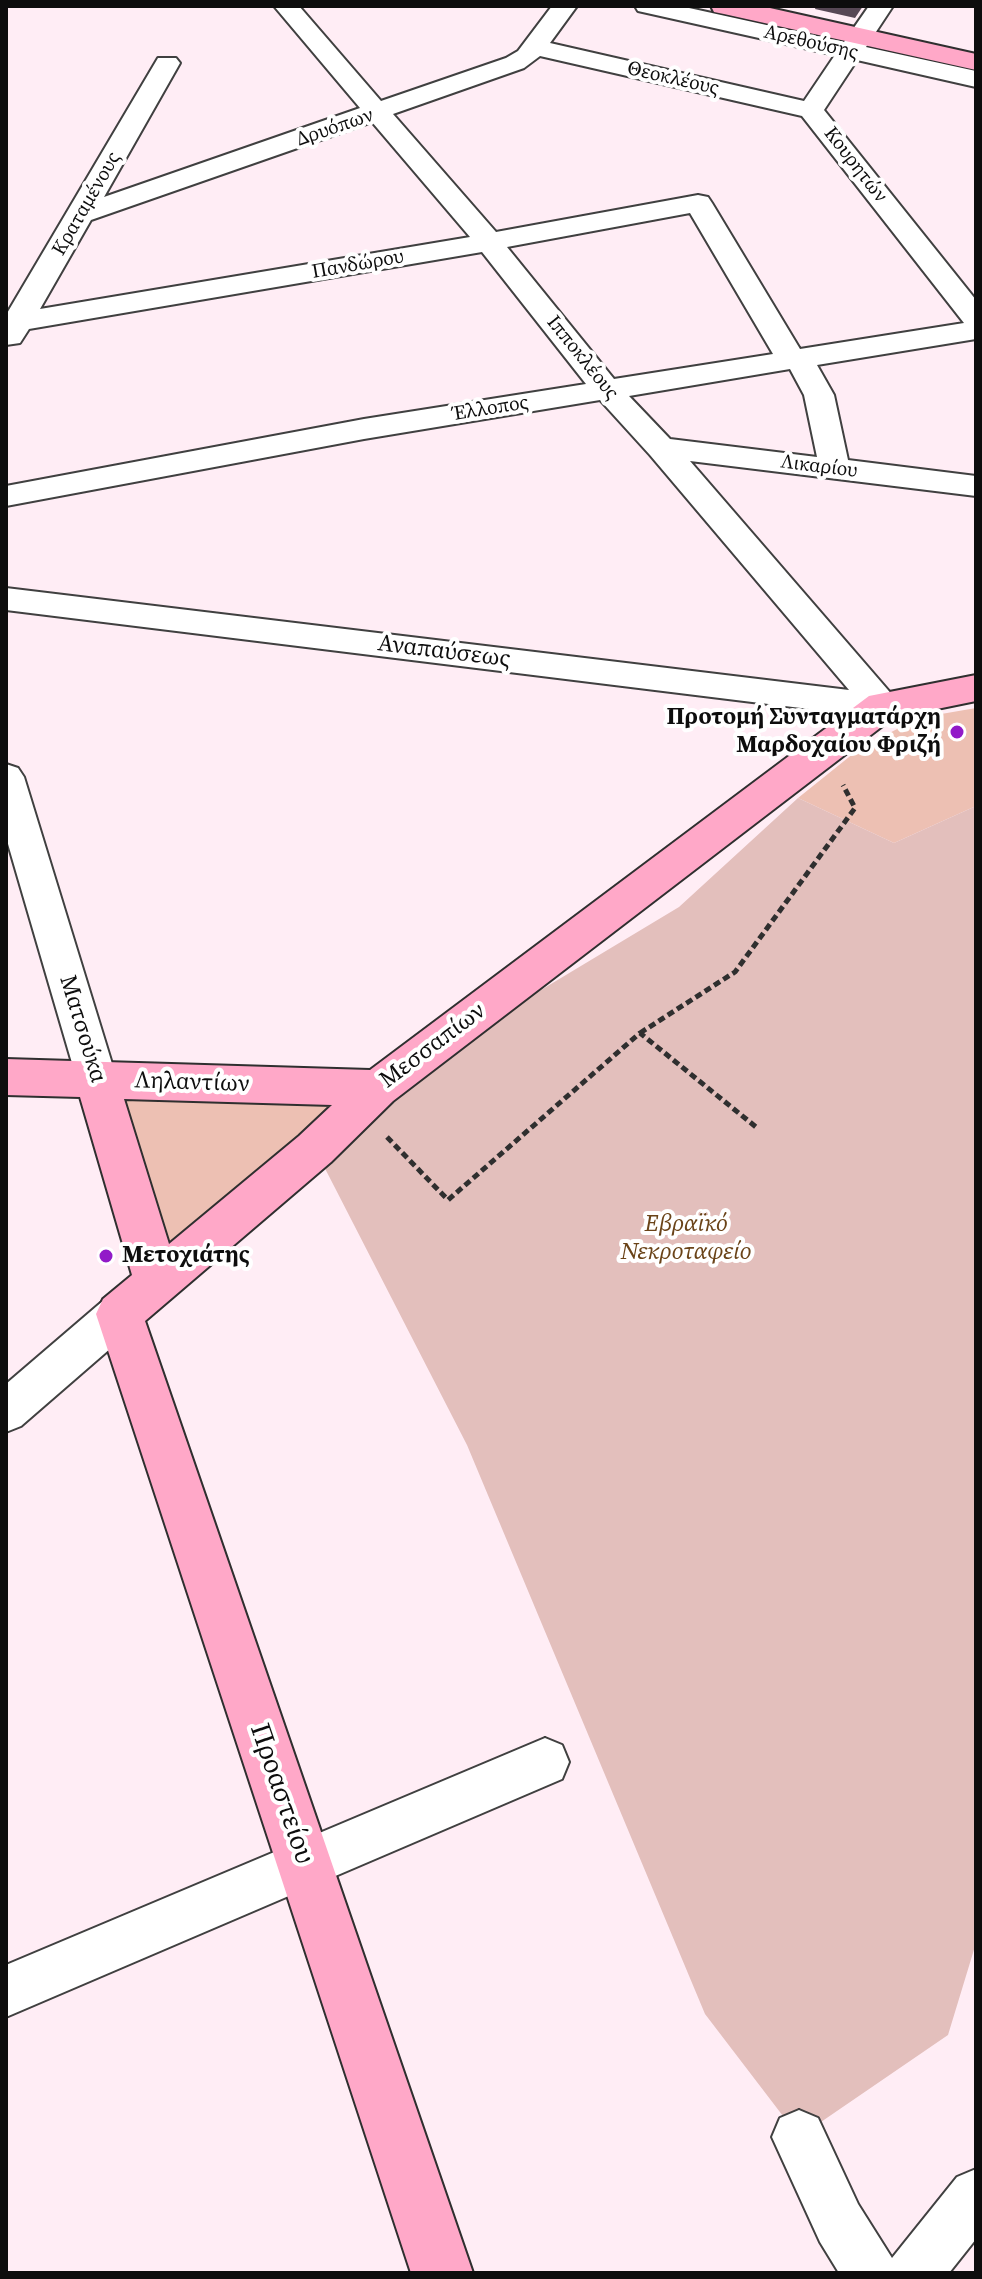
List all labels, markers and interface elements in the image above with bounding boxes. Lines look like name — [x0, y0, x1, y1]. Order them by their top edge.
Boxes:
street label: Αρεθούσης — [761, 21, 861, 65]
street label: Θεοκλέους — [625, 57, 721, 101]
street label: Δρυόπων — [293, 104, 377, 152]
street label: Κουρητών — [818, 122, 892, 208]
street label: Κραταμένους — [48, 148, 126, 260]
street label: Πανδώρου — [310, 245, 406, 285]
street label: Ιπποκλέους — [541, 311, 623, 405]
street label: Έλλοπος — [450, 391, 530, 427]
street label: Λικαρίου — [779, 450, 859, 484]
street label: Αναπαύσεως — [376, 630, 512, 674]
place label: Προτομή Συνταγματάρχη Μαρδοχαίου Φριζή — [667, 704, 941, 760]
marker: Προτομή Συνταγματάρχη Μαρδοχαίου Φριζή — [948, 723, 966, 741]
street label: Ματσούκα — [52, 972, 112, 1086]
street label: Μεσσαπίων — [375, 997, 491, 1095]
street label: Ληλαντίων — [134, 1067, 250, 1099]
park label: Εβραϊκό Νεκροταφείο — [621, 1211, 751, 1267]
place label: Μετοχιάτης — [122, 1242, 250, 1270]
marker: Μετοχιάτης — [97, 1247, 115, 1265]
street label: Προαστείου — [241, 1719, 321, 1869]

